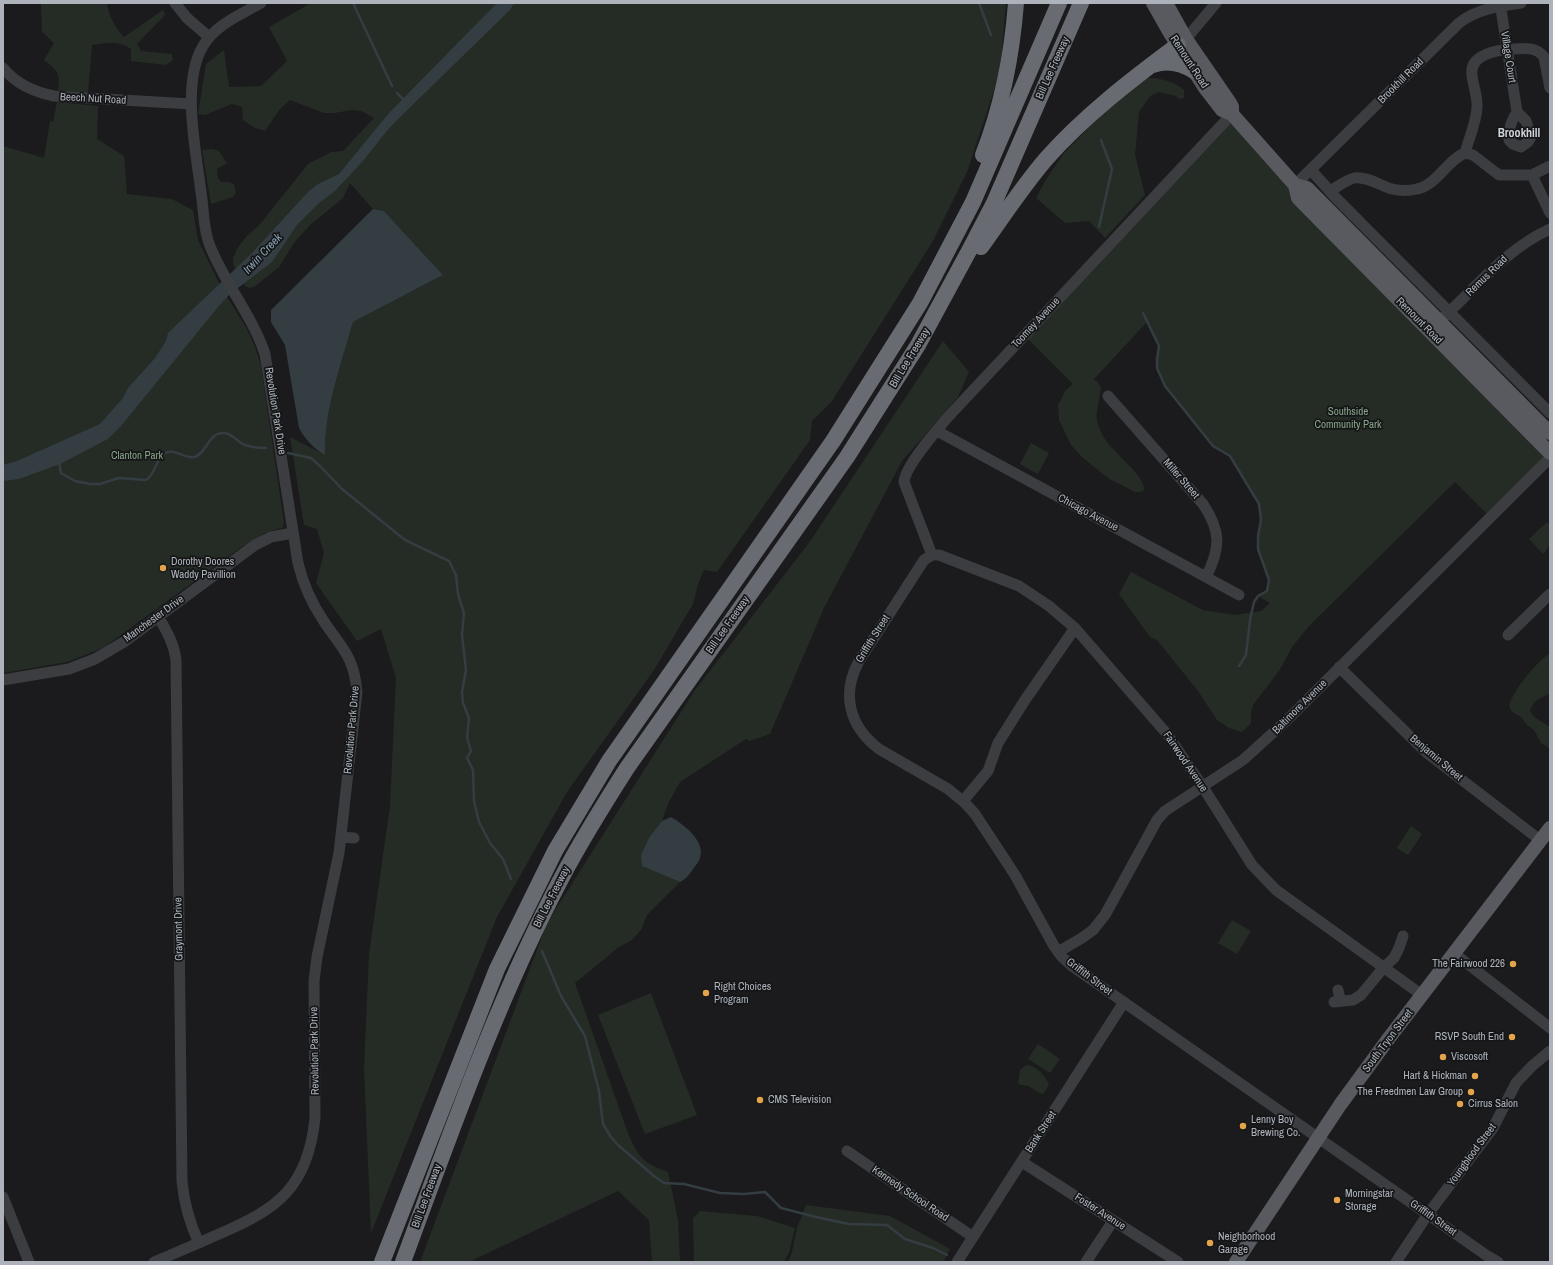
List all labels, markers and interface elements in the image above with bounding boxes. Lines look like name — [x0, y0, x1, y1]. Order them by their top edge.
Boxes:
street label: Village Court — [1497, 30, 1519, 84]
street label: Remount Road — [1167, 33, 1211, 91]
street label: Bill Lee Freeway — [1033, 35, 1073, 101]
street label: Brookhill Road — [1375, 55, 1427, 107]
street label: Beech Nut Road — [60, 91, 126, 107]
district label: Brookhill — [1498, 127, 1540, 141]
water label: Irwin Creek — [241, 231, 285, 277]
street label: Remus Road — [1463, 253, 1511, 299]
street label: Toomey Avenue — [1009, 295, 1063, 351]
street label: Remount Road — [1393, 295, 1445, 347]
street label: Bill Lee Freeway — [887, 326, 933, 390]
street label: Revolution Park Drive — [262, 366, 288, 456]
park label: Southside Community Park — [1314, 405, 1382, 431]
park label: Clanton Park — [111, 449, 163, 463]
street label: Miller Street — [1160, 456, 1202, 502]
street label: Chicago Avenue — [1056, 492, 1120, 534]
place label: Dorothy Doores Waddy Pavillion — [171, 555, 236, 581]
marker: Dorothy Doores Waddy Pavillion — [158, 563, 168, 573]
street label: Manchester Drive — [121, 593, 187, 645]
street label: Bill Lee Freeway — [703, 594, 753, 656]
street label: Griffith Street — [853, 613, 893, 665]
street label: Baltimore Avenue — [1270, 677, 1330, 737]
street label: Revolution Park Drive — [342, 685, 362, 775]
street label: Fairwood Avenue — [1160, 729, 1210, 795]
street label: Benjamin Street — [1407, 732, 1465, 784]
street label: Bill Lee Freeway — [531, 864, 573, 930]
street label: Graymont Drive — [172, 897, 186, 961]
street label: Griffith Street — [1063, 955, 1115, 999]
place label: The Fairwood 226 — [1432, 957, 1505, 971]
marker: The Fairwood 226 — [1508, 959, 1518, 969]
place label: Right Choices Program — [714, 980, 771, 1006]
marker: Right Choices Program — [701, 988, 711, 998]
street label: Revolution Park Drive — [308, 1007, 322, 1095]
street label: South Tryon Street — [1360, 1007, 1416, 1075]
place label: RSVP South End — [1435, 1030, 1504, 1044]
marker: RSVP South End — [1507, 1032, 1517, 1042]
place label: Viscosoft — [1451, 1050, 1488, 1064]
marker: Viscosoft — [1438, 1052, 1448, 1062]
place label: Hart & Hickman — [1403, 1069, 1467, 1083]
marker: Hart & Hickman — [1470, 1071, 1480, 1081]
place label: The Freedmen Law Group — [1357, 1085, 1463, 1099]
marker: The Freedmen Law Group — [1466, 1087, 1476, 1097]
place label: CMS Television — [768, 1093, 831, 1107]
marker: CMS Television — [755, 1095, 765, 1105]
place label: Cirrus Salon — [1468, 1097, 1518, 1111]
marker: Cirrus Salon — [1455, 1099, 1465, 1109]
street label: Bank Street — [1023, 1109, 1059, 1155]
place label: Lenny Boy Brewing Co. — [1251, 1113, 1301, 1139]
marker: Lenny Boy Brewing Co. — [1238, 1121, 1248, 1131]
street label: Youngblood Street — [1445, 1121, 1499, 1189]
street label: Bill Lee Freeway — [409, 1162, 445, 1230]
street label: Kennedy School Road — [869, 1163, 951, 1225]
place label: Morningstar Storage — [1345, 1187, 1393, 1213]
street label: Foster Avenue — [1072, 1191, 1128, 1233]
marker: Morningstar Storage — [1332, 1195, 1342, 1205]
street label: Griffith Street — [1407, 1197, 1459, 1239]
place label: Neighborhood Garage — [1218, 1230, 1275, 1256]
marker: Neighborhood Garage — [1205, 1238, 1215, 1248]

